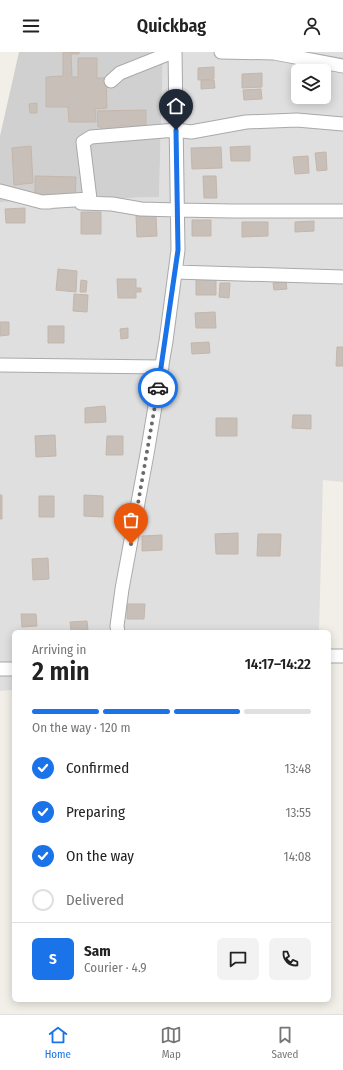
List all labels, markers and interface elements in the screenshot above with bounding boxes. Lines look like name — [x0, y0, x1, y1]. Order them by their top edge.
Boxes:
icon: menu — [20, 15, 42, 37]
text: Quickbag — [137, 15, 206, 37]
icon: person — [301, 15, 323, 37]
map controls — [291, 64, 331, 104]
button: layers — [291, 64, 331, 104]
pin — [159, 89, 193, 130]
icon: home — [165, 95, 187, 117]
courier — [138, 368, 178, 408]
icon: car — [147, 377, 169, 399]
pin — [114, 503, 148, 544]
icon: bag — [120, 509, 142, 531]
text: Arriving in — [32, 642, 86, 657]
text: 14:17–14:22 — [245, 655, 311, 673]
text: 2 min — [32, 656, 90, 687]
text: On the way · 120 m — [32, 720, 130, 735]
icon: check — [32, 757, 54, 779]
text: Confirmed — [66, 759, 129, 777]
text: 13:48 — [285, 761, 311, 776]
icon: check — [32, 801, 54, 823]
text: Preparing — [66, 803, 125, 821]
text: 13:55 — [285, 805, 311, 820]
icon: check — [32, 845, 54, 867]
text: On the way — [66, 847, 134, 865]
text: 14:08 — [284, 849, 311, 864]
text: Delivered — [66, 891, 124, 909]
button: chat — [217, 938, 259, 980]
button: phone — [269, 938, 311, 980]
text: Sam — [84, 942, 111, 960]
text: S — [49, 950, 57, 968]
text: Courier · 4.9 — [84, 960, 147, 975]
tab: Home — [45, 1024, 71, 1061]
tab: Map — [160, 1024, 182, 1061]
tab: Saved — [271, 1024, 298, 1061]

